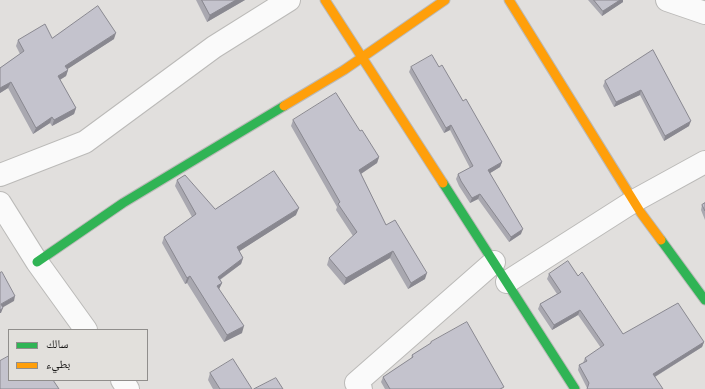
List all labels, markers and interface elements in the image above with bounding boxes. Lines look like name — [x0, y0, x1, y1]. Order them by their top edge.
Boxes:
legend — [8, 329, 148, 381]
text: سالك — [46, 337, 68, 351]
text: بطيء — [46, 357, 70, 371]

